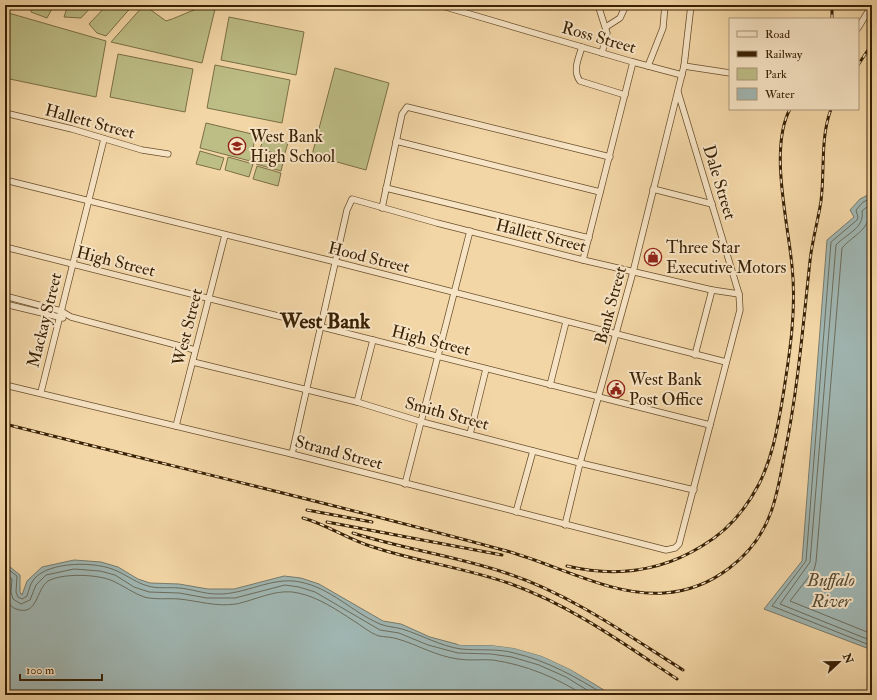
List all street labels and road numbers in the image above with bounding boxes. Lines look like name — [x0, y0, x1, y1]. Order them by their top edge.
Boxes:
street label: Ross Street — [559, 17, 639, 58]
street label: Hallett Street — [43, 99, 138, 144]
street label: Dale Street — [698, 142, 741, 222]
street label: Hallett Street — [494, 214, 589, 257]
street label: Hood Street — [326, 237, 412, 278]
street label: High Street — [74, 242, 158, 282]
street label: Bank Street — [590, 264, 631, 346]
street label: Mackay Street — [23, 270, 67, 370]
street label: West Street — [168, 286, 207, 369]
street label: High Street — [389, 321, 473, 361]
street label: Smith Street — [403, 392, 492, 435]
street label: Strand Street — [293, 431, 385, 474]

